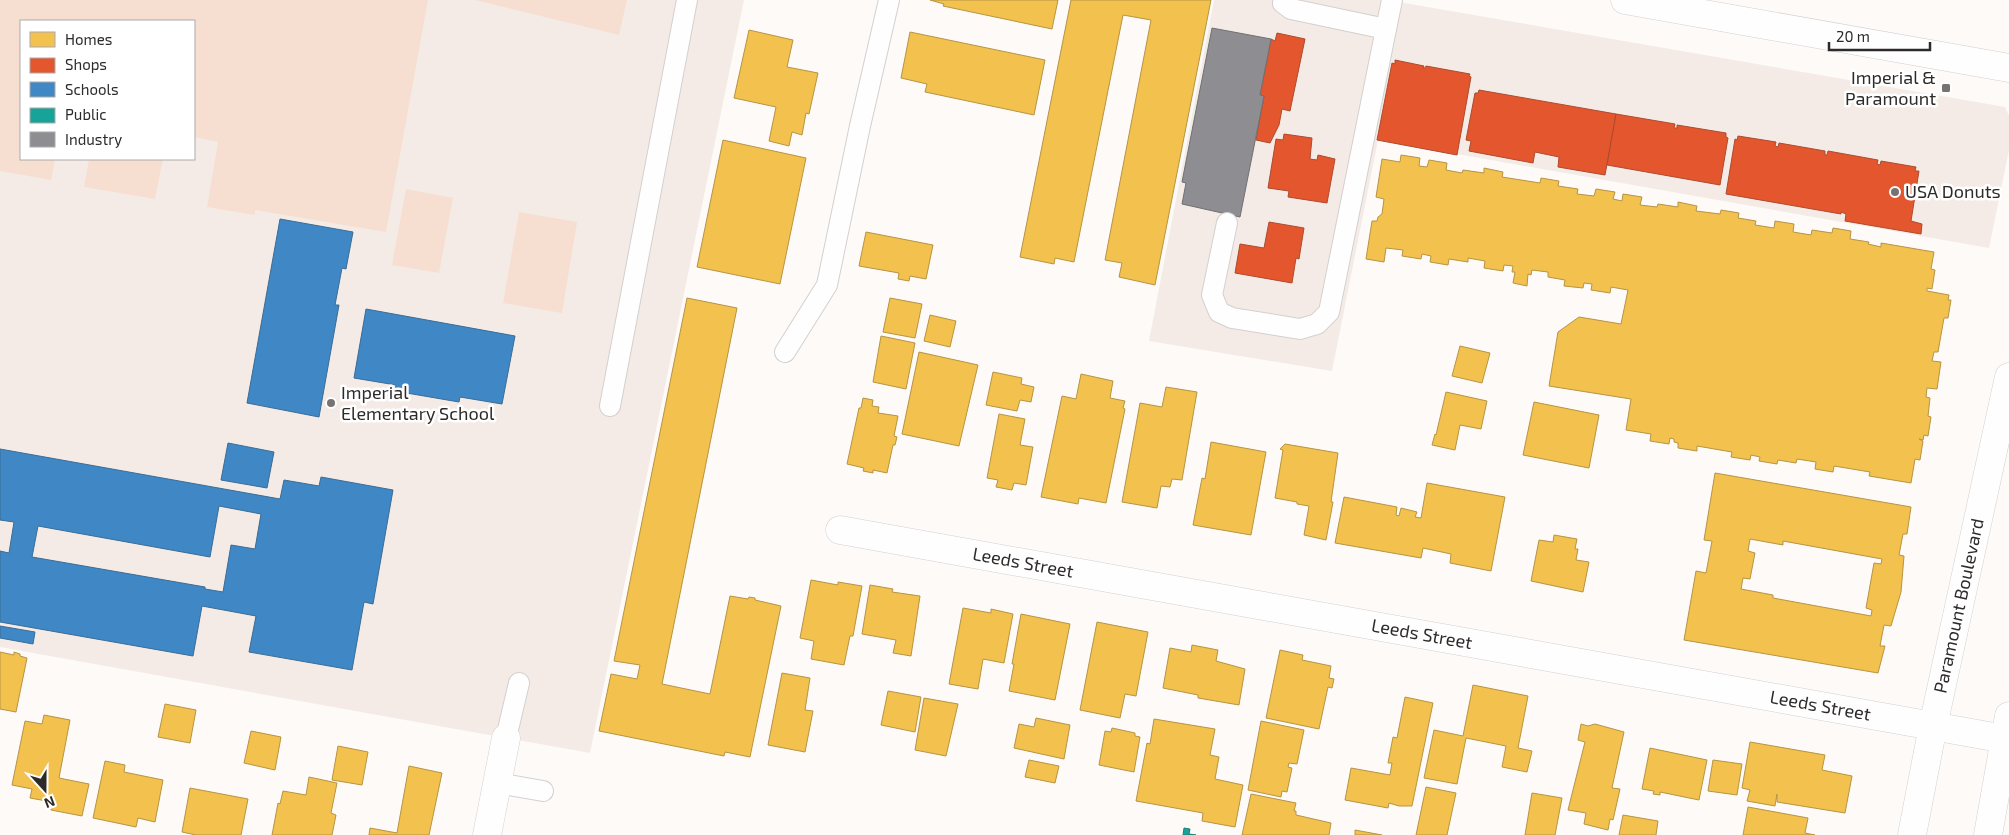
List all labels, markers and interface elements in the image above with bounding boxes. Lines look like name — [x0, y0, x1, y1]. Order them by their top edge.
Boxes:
legend — [20, 20, 195, 160]
scale bar — [1829, 20, 1930, 52]
text: 20 m — [1836, 27, 1870, 45]
text: Homes — [65, 30, 112, 48]
text: Shops — [65, 55, 107, 73]
place label: Imperial & Paramount — [1845, 66, 1936, 109]
text: Schools — [65, 80, 119, 98]
marker: Imperial & Paramount — [1940, 82, 1952, 94]
text: Public — [65, 105, 106, 123]
text: Industry — [65, 130, 122, 148]
place label: USA Donuts — [1905, 180, 2001, 202]
marker: USA Donuts — [1889, 186, 1901, 198]
place label: Imperial Elementary School — [341, 381, 495, 424]
marker: Imperial Elementary School — [325, 397, 337, 409]
street label: Paramount Boulevard — [1928, 516, 1988, 695]
street label: Leeds Street — [971, 542, 1076, 582]
street label: Leeds Street — [1370, 614, 1474, 653]
street label: Leeds Street — [1768, 685, 1873, 725]
north arrow — [20, 765, 70, 815]
text: N — [42, 793, 58, 812]

